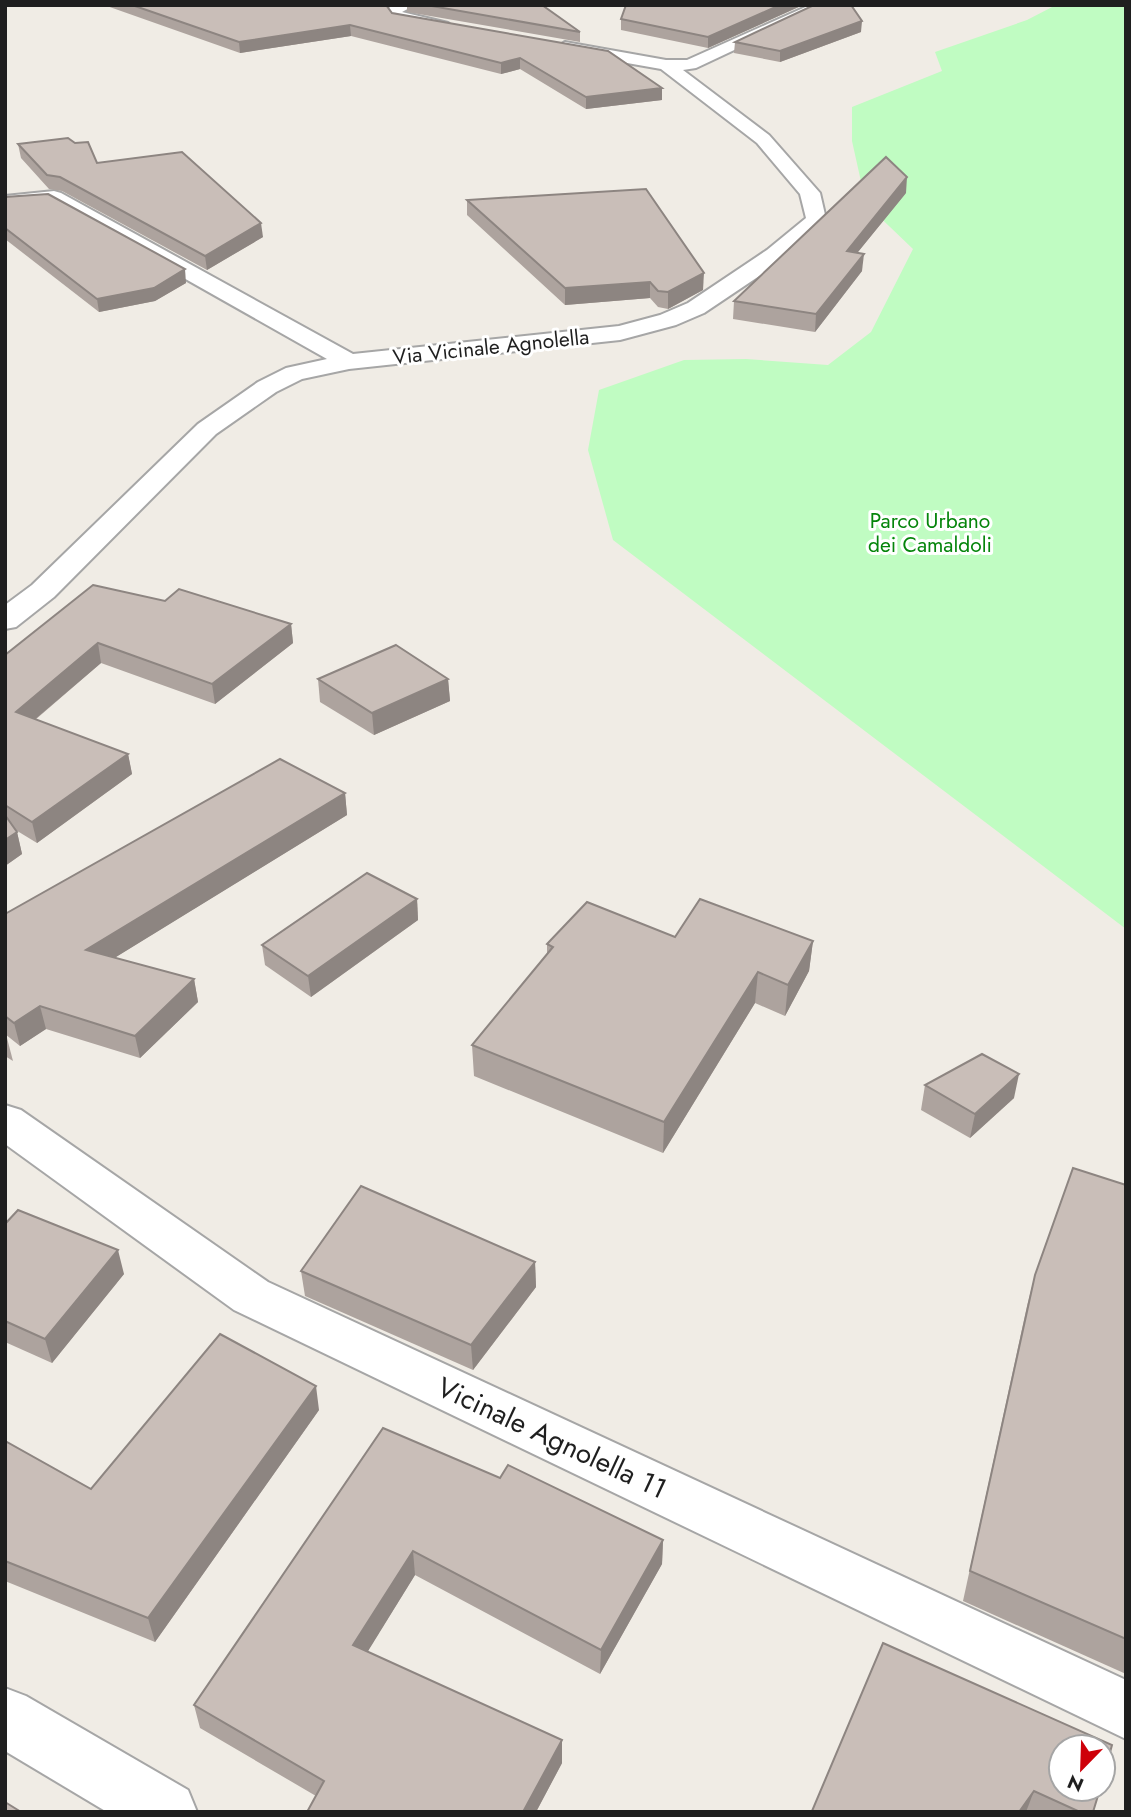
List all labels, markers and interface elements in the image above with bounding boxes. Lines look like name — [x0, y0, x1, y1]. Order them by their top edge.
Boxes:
street label: Via Vicinale Agnolella — [391, 322, 591, 372]
park label: Parco Urbano dei Camaldoli — [868, 506, 992, 560]
street label: Vicinale Agnolella 11 — [430, 1367, 674, 1509]
north arrow — [1047, 1733, 1117, 1803]
text: N — [1063, 1768, 1088, 1799]

